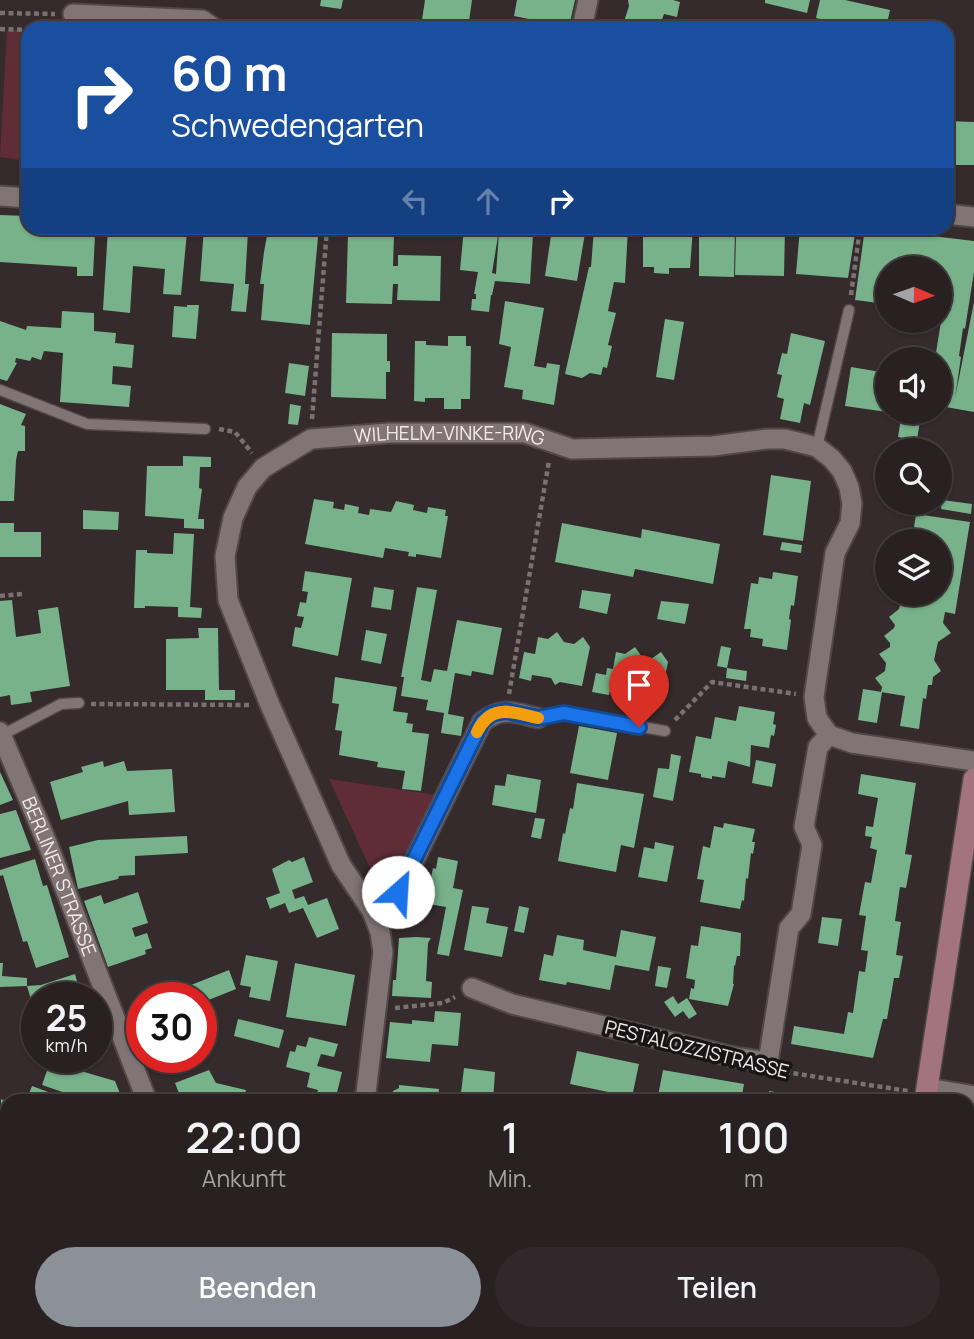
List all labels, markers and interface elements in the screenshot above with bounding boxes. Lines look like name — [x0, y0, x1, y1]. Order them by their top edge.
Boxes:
text: 60 m — [171, 39, 288, 106]
icon: right — [56, 49, 147, 140]
text: Schwedengarten — [171, 103, 424, 147]
icon: left — [396, 182, 434, 220]
icon: ahead — [469, 182, 507, 220]
icon: right — [542, 182, 580, 220]
north arrow — [875, 256, 952, 332]
map controls — [875, 256, 952, 606]
button: sound — [875, 347, 952, 424]
street label: WILHELM-VINKE-RING — [353, 419, 548, 452]
button: search — [875, 438, 952, 515]
button: layers — [875, 529, 952, 606]
pin — [609, 655, 669, 727]
icon: arrive — [620, 666, 658, 704]
street label: BERLINER STRASSE — [16, 792, 103, 960]
position arrow — [361, 855, 435, 929]
speed limit sign: 30 — [126, 982, 217, 1073]
text: 25 — [46, 994, 87, 1042]
street label: PESTALOZZISTRASSE — [602, 1014, 792, 1084]
text: km/h — [46, 1033, 87, 1057]
text: 22:00 — [186, 1108, 303, 1166]
text: 1 — [501, 1108, 519, 1166]
text: 100 — [718, 1108, 789, 1166]
text: Ankunft — [202, 1162, 286, 1194]
text: Min. — [488, 1162, 532, 1194]
text: m — [744, 1162, 763, 1194]
button: Beenden — [35, 1247, 481, 1327]
button: Teilen — [495, 1247, 940, 1327]

